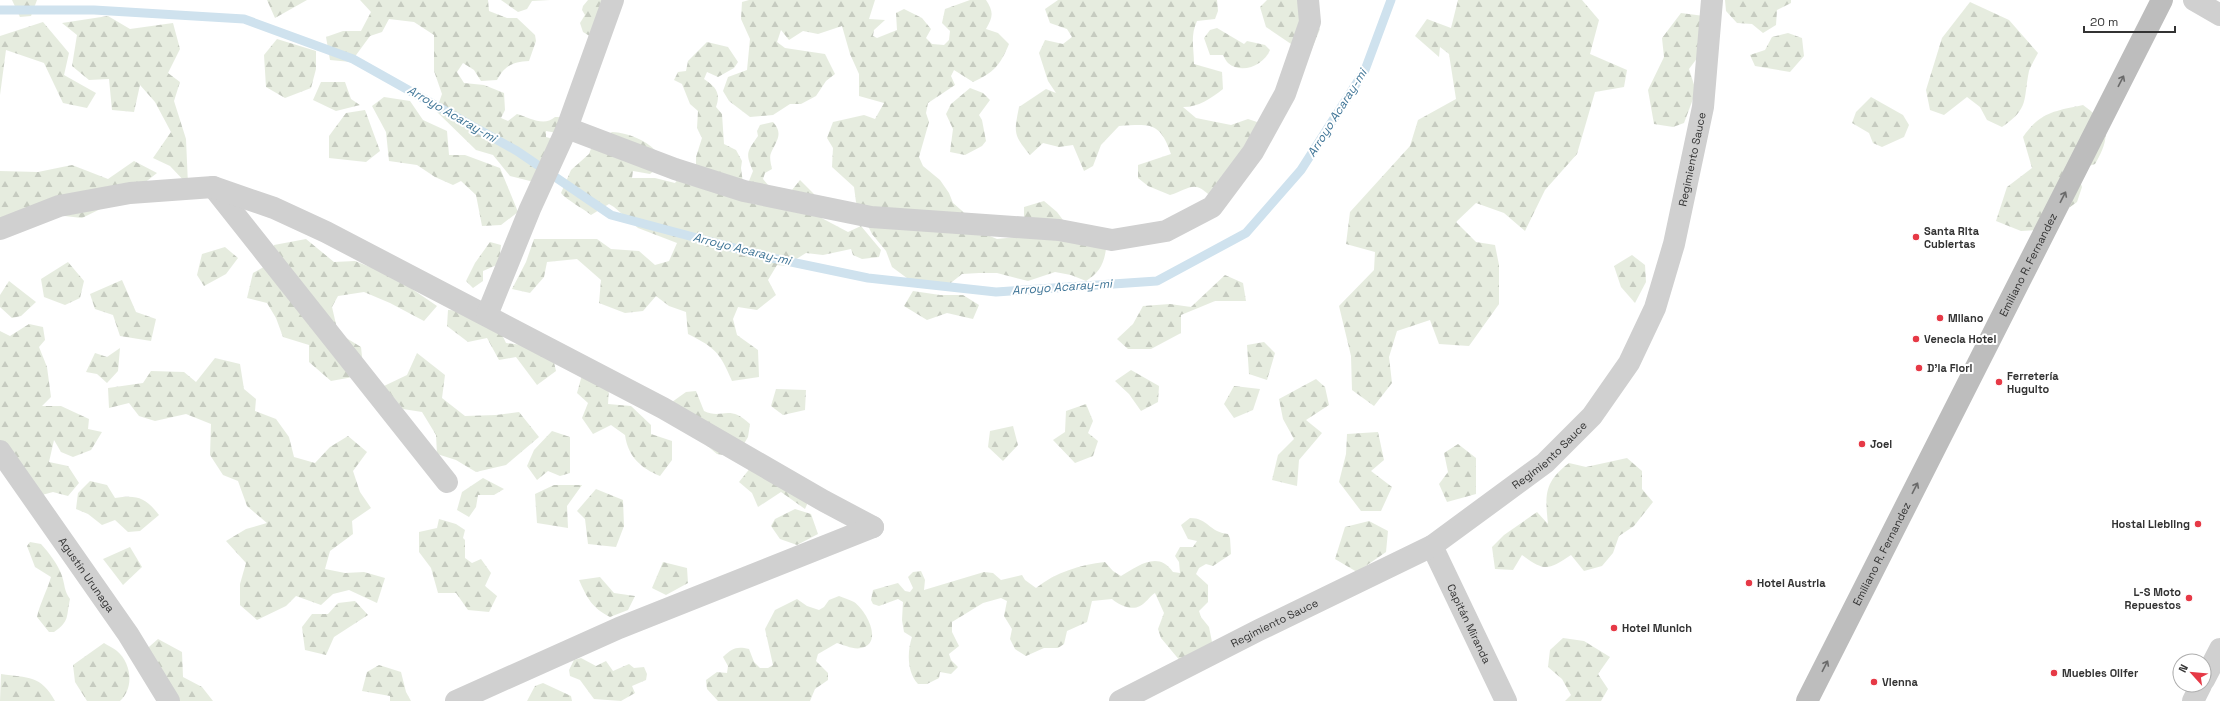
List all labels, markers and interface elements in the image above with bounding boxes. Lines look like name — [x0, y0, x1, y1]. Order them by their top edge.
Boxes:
scale bar — [2084, 8, 2175, 34]
text: 20 m — [2090, 14, 2118, 30]
water label: Arroyo Acaray-mi — [1304, 65, 1371, 160]
one-way arrow — [2118, 75, 2126, 87]
water label: Arroyo Acaray-mi — [405, 82, 501, 147]
street label: Regimiento Sauce — [1675, 111, 1709, 207]
one-way arrow — [2059, 191, 2067, 203]
street label: Emiliano R. Fernandez — [1996, 210, 2060, 319]
place label: Santa Rita Cubiertas — [1924, 224, 1980, 251]
water label: Arroyo Acaray-mi — [691, 229, 795, 269]
marker: Santa Rita Cubiertas — [1911, 232, 1921, 242]
water label: Arroyo Acaray-mi — [1011, 275, 1115, 298]
place label: Milano — [1948, 311, 1984, 325]
marker: Milano — [1935, 313, 1945, 323]
place label: Venecia Hotel — [1924, 332, 1996, 346]
marker: Venecia Hotel — [1911, 334, 1921, 344]
place label: D'la Fiori — [1927, 361, 1973, 375]
marker: D'la Fiori — [1914, 363, 1924, 373]
place label: Ferretería Huguito — [2007, 369, 2059, 396]
marker: Ferretería Huguito — [1994, 377, 2004, 387]
street label: Regimiento Sauce — [1509, 418, 1590, 492]
place label: Joel — [1870, 437, 1892, 451]
marker: Joel — [1857, 439, 1867, 449]
one-way arrow — [1912, 482, 1920, 494]
street label: Emiliano R. Fernandez — [1849, 499, 1914, 608]
place label: Hostal Liebling — [2111, 517, 2190, 531]
marker: Hostal Liebling — [2193, 519, 2203, 529]
street label: Agustín Urunaga — [56, 535, 118, 615]
place label: Hotel Austria — [1757, 576, 1826, 590]
marker: Hotel Austria — [1744, 578, 1754, 588]
street label: Capitán Miranda — [1444, 581, 1494, 666]
place label: L-S Moto Repuestos — [2125, 585, 2181, 612]
marker: L-S Moto Repuestos — [2184, 593, 2194, 603]
street label: Regimiento Sauce — [1228, 595, 1320, 650]
place label: Hotel Munich — [1622, 621, 1692, 635]
marker: Hotel Munich — [1609, 623, 1619, 633]
north arrow — [2172, 653, 2212, 693]
one-way arrow — [1822, 660, 1829, 672]
text: N — [2175, 662, 2191, 675]
place label: Muebles Olifer — [2062, 666, 2139, 680]
marker: Muebles Olifer — [2049, 668, 2059, 678]
place label: Vienna — [1882, 675, 1919, 689]
marker: Vienna — [1869, 677, 1879, 687]

